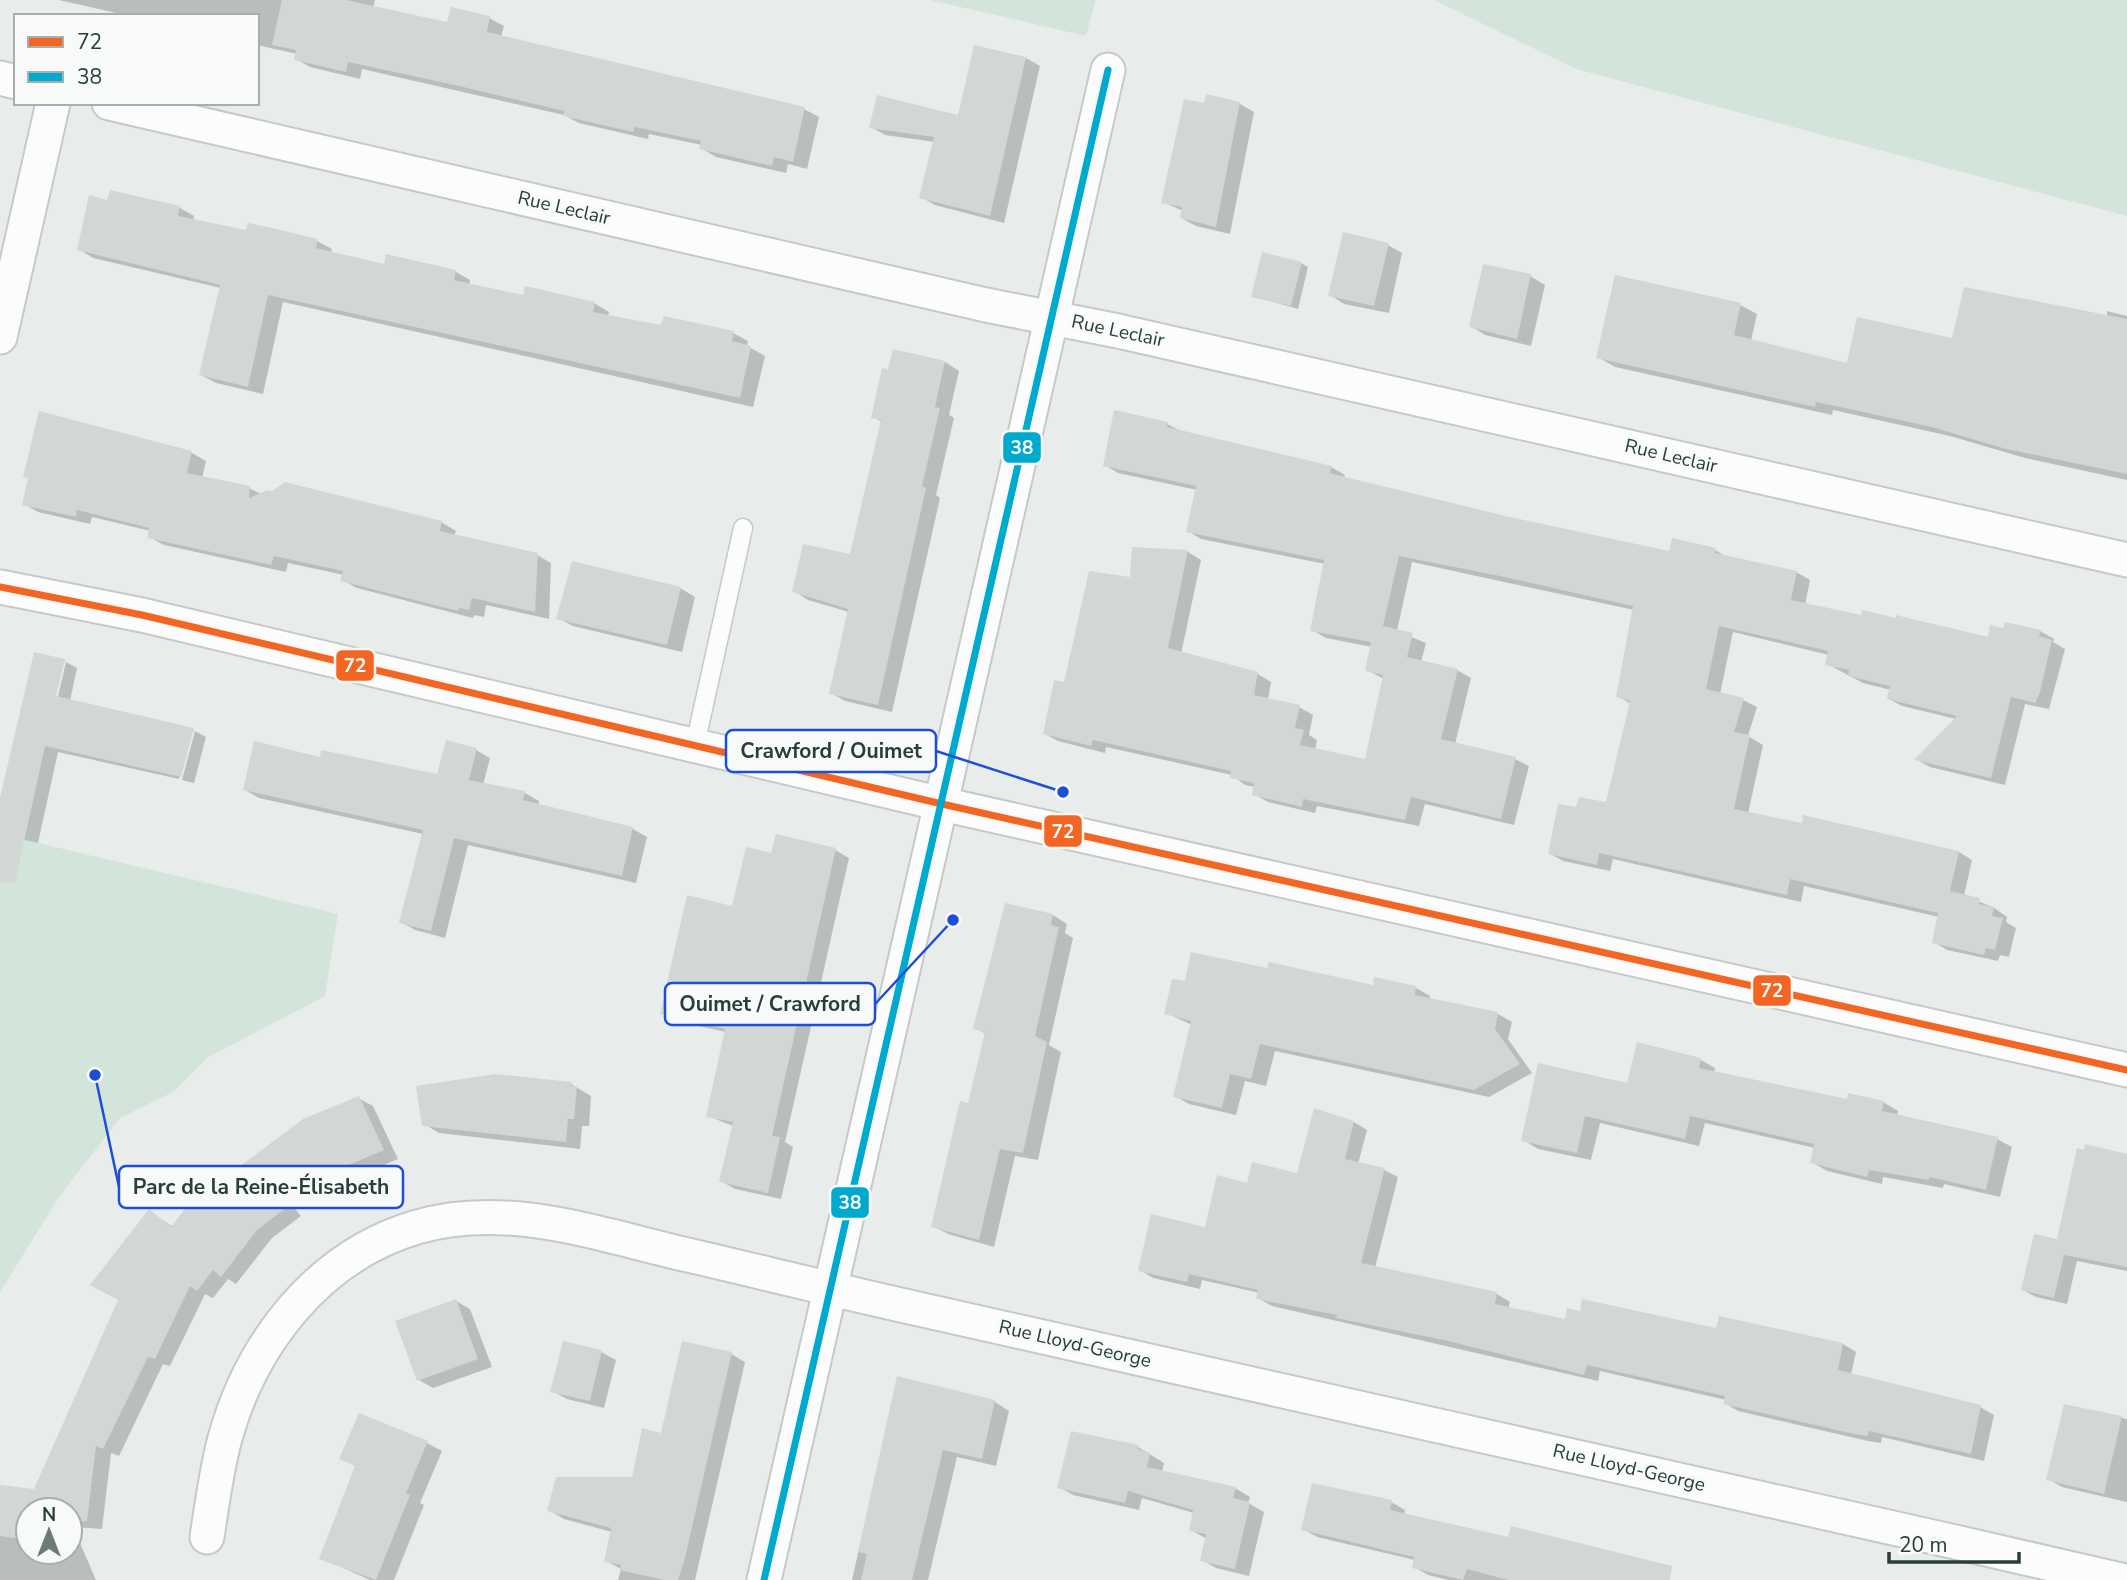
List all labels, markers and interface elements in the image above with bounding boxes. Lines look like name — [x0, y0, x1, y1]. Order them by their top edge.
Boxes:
legend — [14, 14, 259, 105]
text: 72 — [77, 28, 102, 56]
text: 38 — [77, 63, 102, 91]
street label: Rue Leclair — [515, 185, 613, 231]
street label: Rue Leclair — [1069, 308, 1167, 354]
line badge: 38 — [1002, 431, 1042, 464]
street label: Rue Leclair — [1622, 433, 1720, 479]
text: 38 — [1011, 435, 1033, 461]
line badge: 72 — [335, 649, 375, 682]
text: 72 — [344, 653, 366, 679]
callout: Crawford / Ouimet — [726, 730, 936, 772]
text: Crawford / Ouimet — [740, 737, 923, 765]
line badge: 72 — [1043, 814, 1083, 848]
text: 72 — [1052, 819, 1074, 845]
line badge: 72 — [1752, 974, 1792, 1007]
text: 72 — [1761, 978, 1783, 1004]
callout: Ouimet / Crawford — [665, 983, 875, 1025]
text: Ouimet / Crawford — [679, 990, 861, 1018]
callout: Parc de la Reine-Élisabeth — [119, 1166, 403, 1208]
text: Parc de la Reine-Élisabeth — [133, 1173, 389, 1201]
line badge: 38 — [830, 1186, 870, 1219]
text: 38 — [839, 1190, 861, 1216]
street label: Rue Lloyd-George — [996, 1314, 1154, 1374]
street label: Rue Lloyd-George — [1550, 1438, 1708, 1498]
north arrow — [14, 1496, 84, 1566]
text: N — [42, 1502, 56, 1528]
scale bar — [1889, 1520, 2018, 1564]
text: 20 m — [1899, 1531, 1948, 1559]

